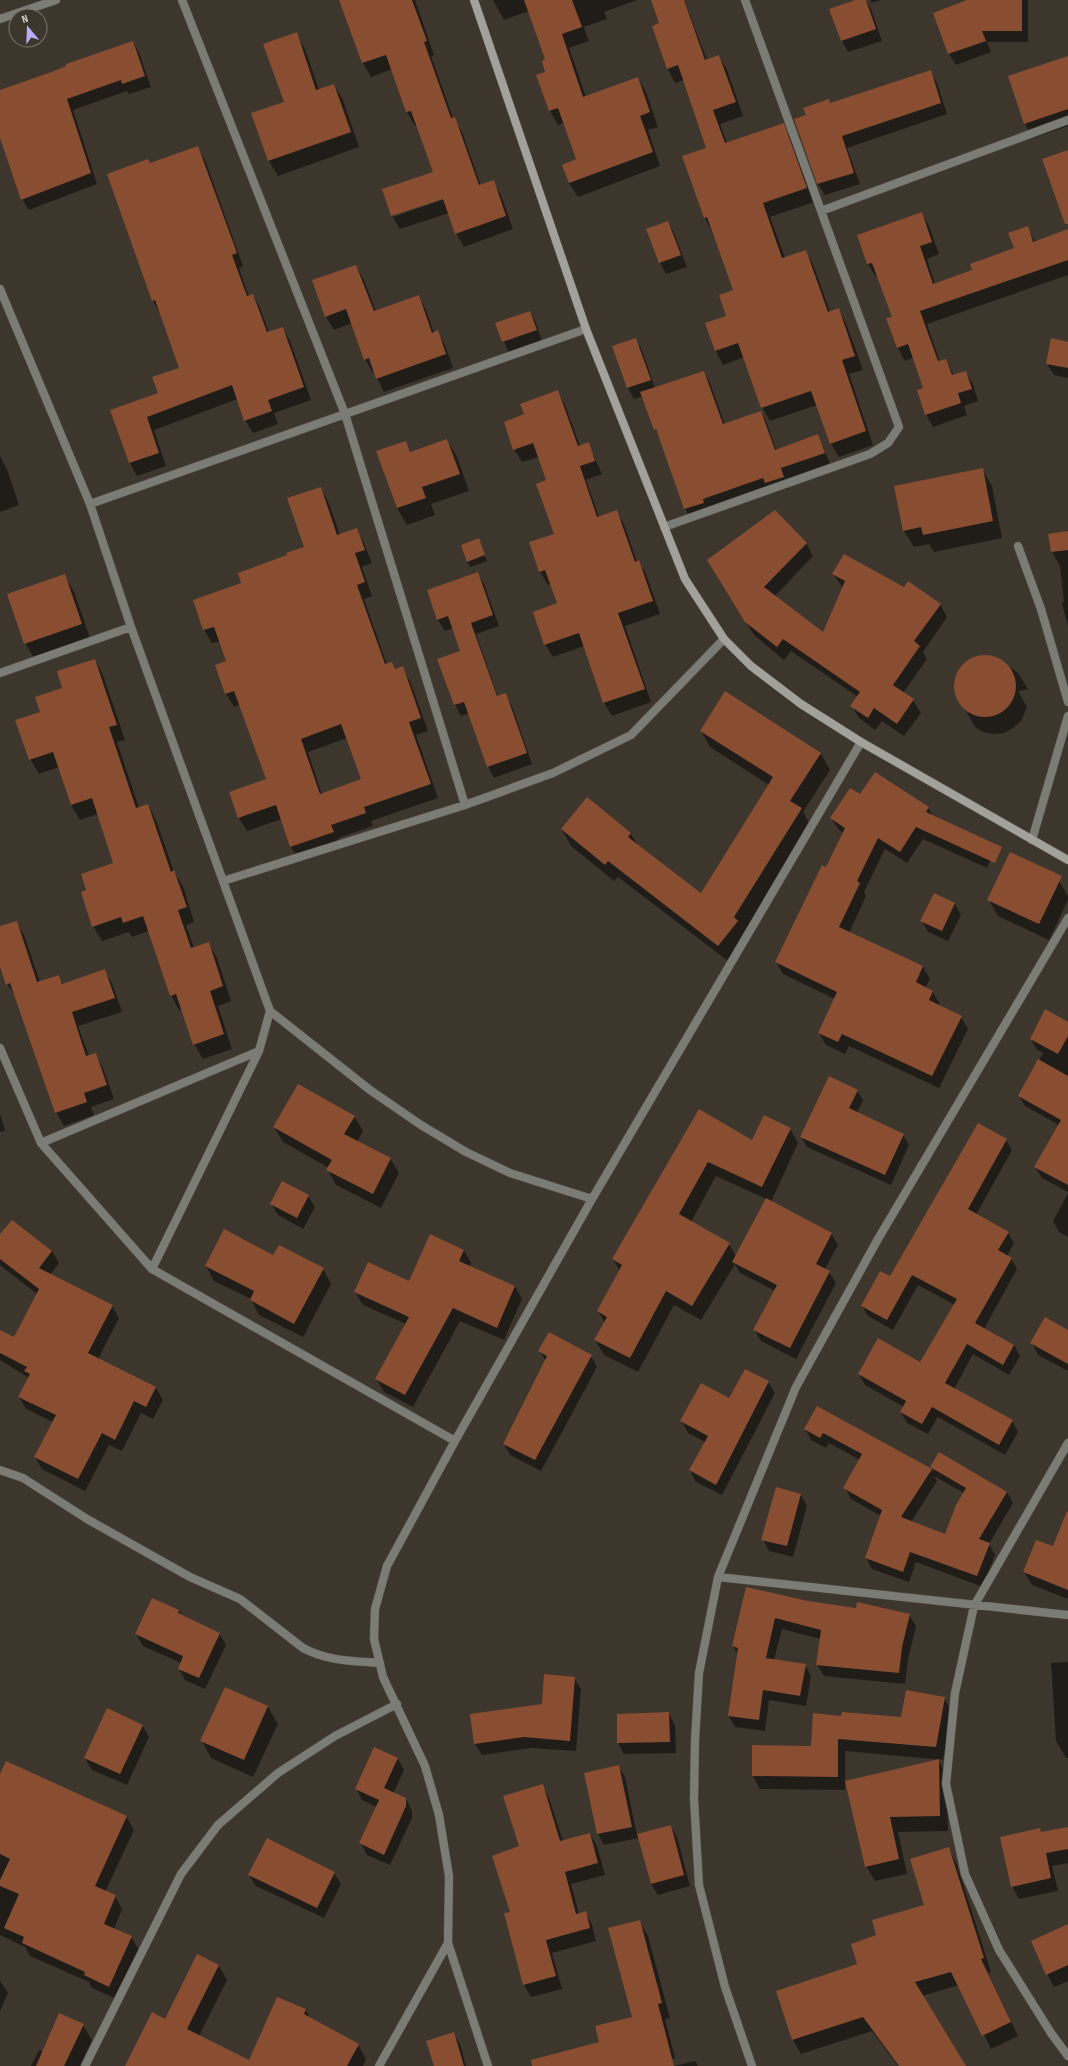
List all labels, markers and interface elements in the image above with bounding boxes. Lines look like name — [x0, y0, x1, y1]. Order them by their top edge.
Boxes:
north arrow — [8, 8, 48, 48]
text: N — [20, 12, 30, 26]

